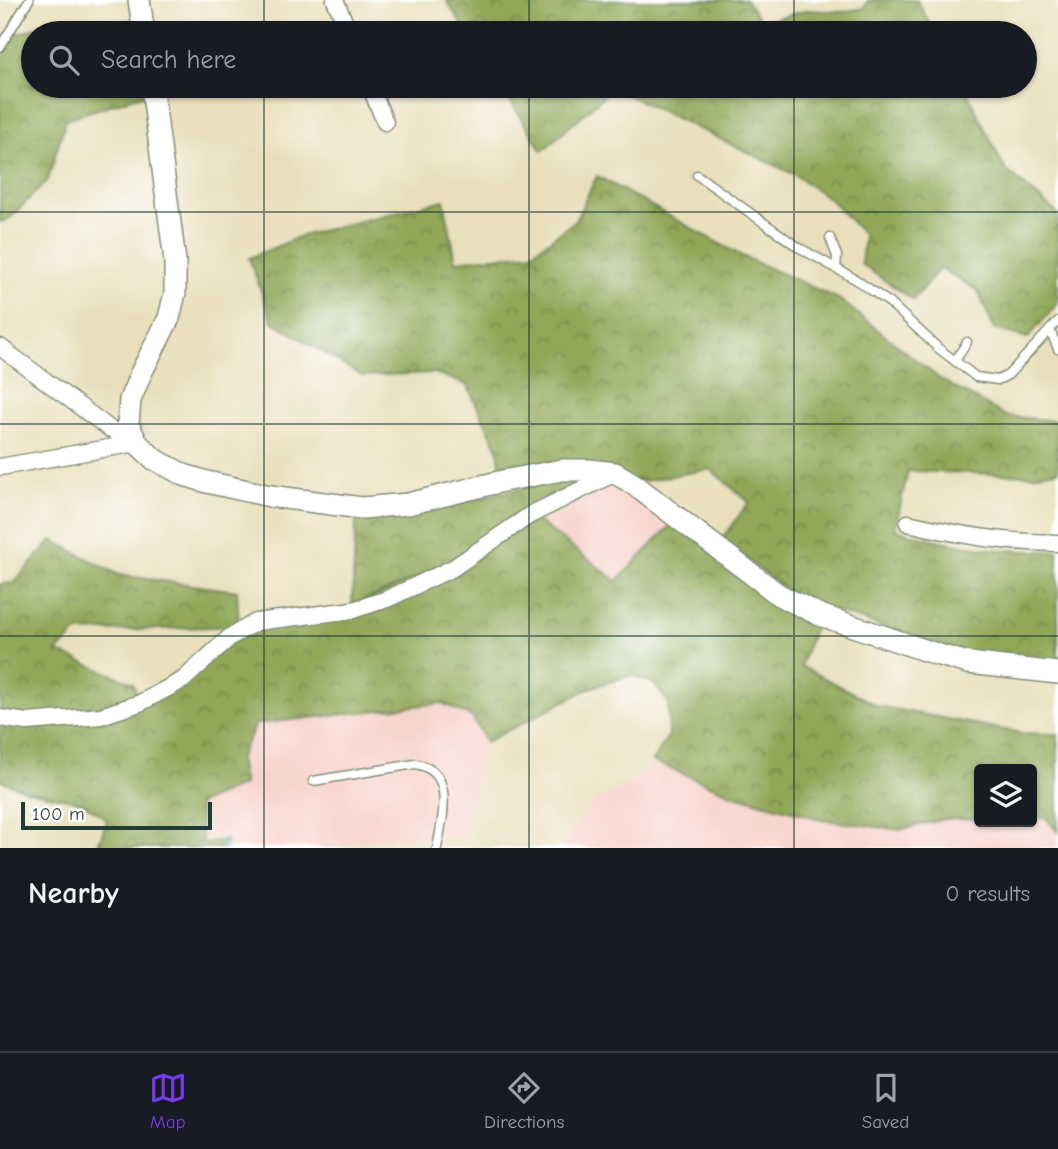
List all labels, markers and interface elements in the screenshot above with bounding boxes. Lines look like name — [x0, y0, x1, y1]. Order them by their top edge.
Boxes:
search box — [21, 21, 1037, 98]
icon: search — [45, 41, 83, 79]
text: Search here — [101, 45, 236, 75]
map controls — [974, 764, 1037, 827]
button: layers — [974, 764, 1037, 827]
scale bar — [21, 799, 212, 831]
text: 100 m — [32, 803, 85, 825]
text: Nearby — [28, 876, 119, 911]
text: 0 results — [946, 880, 1030, 907]
tab: Map — [149, 1069, 187, 1133]
tab: Directions — [484, 1069, 564, 1133]
tab: Saved — [862, 1069, 909, 1133]

